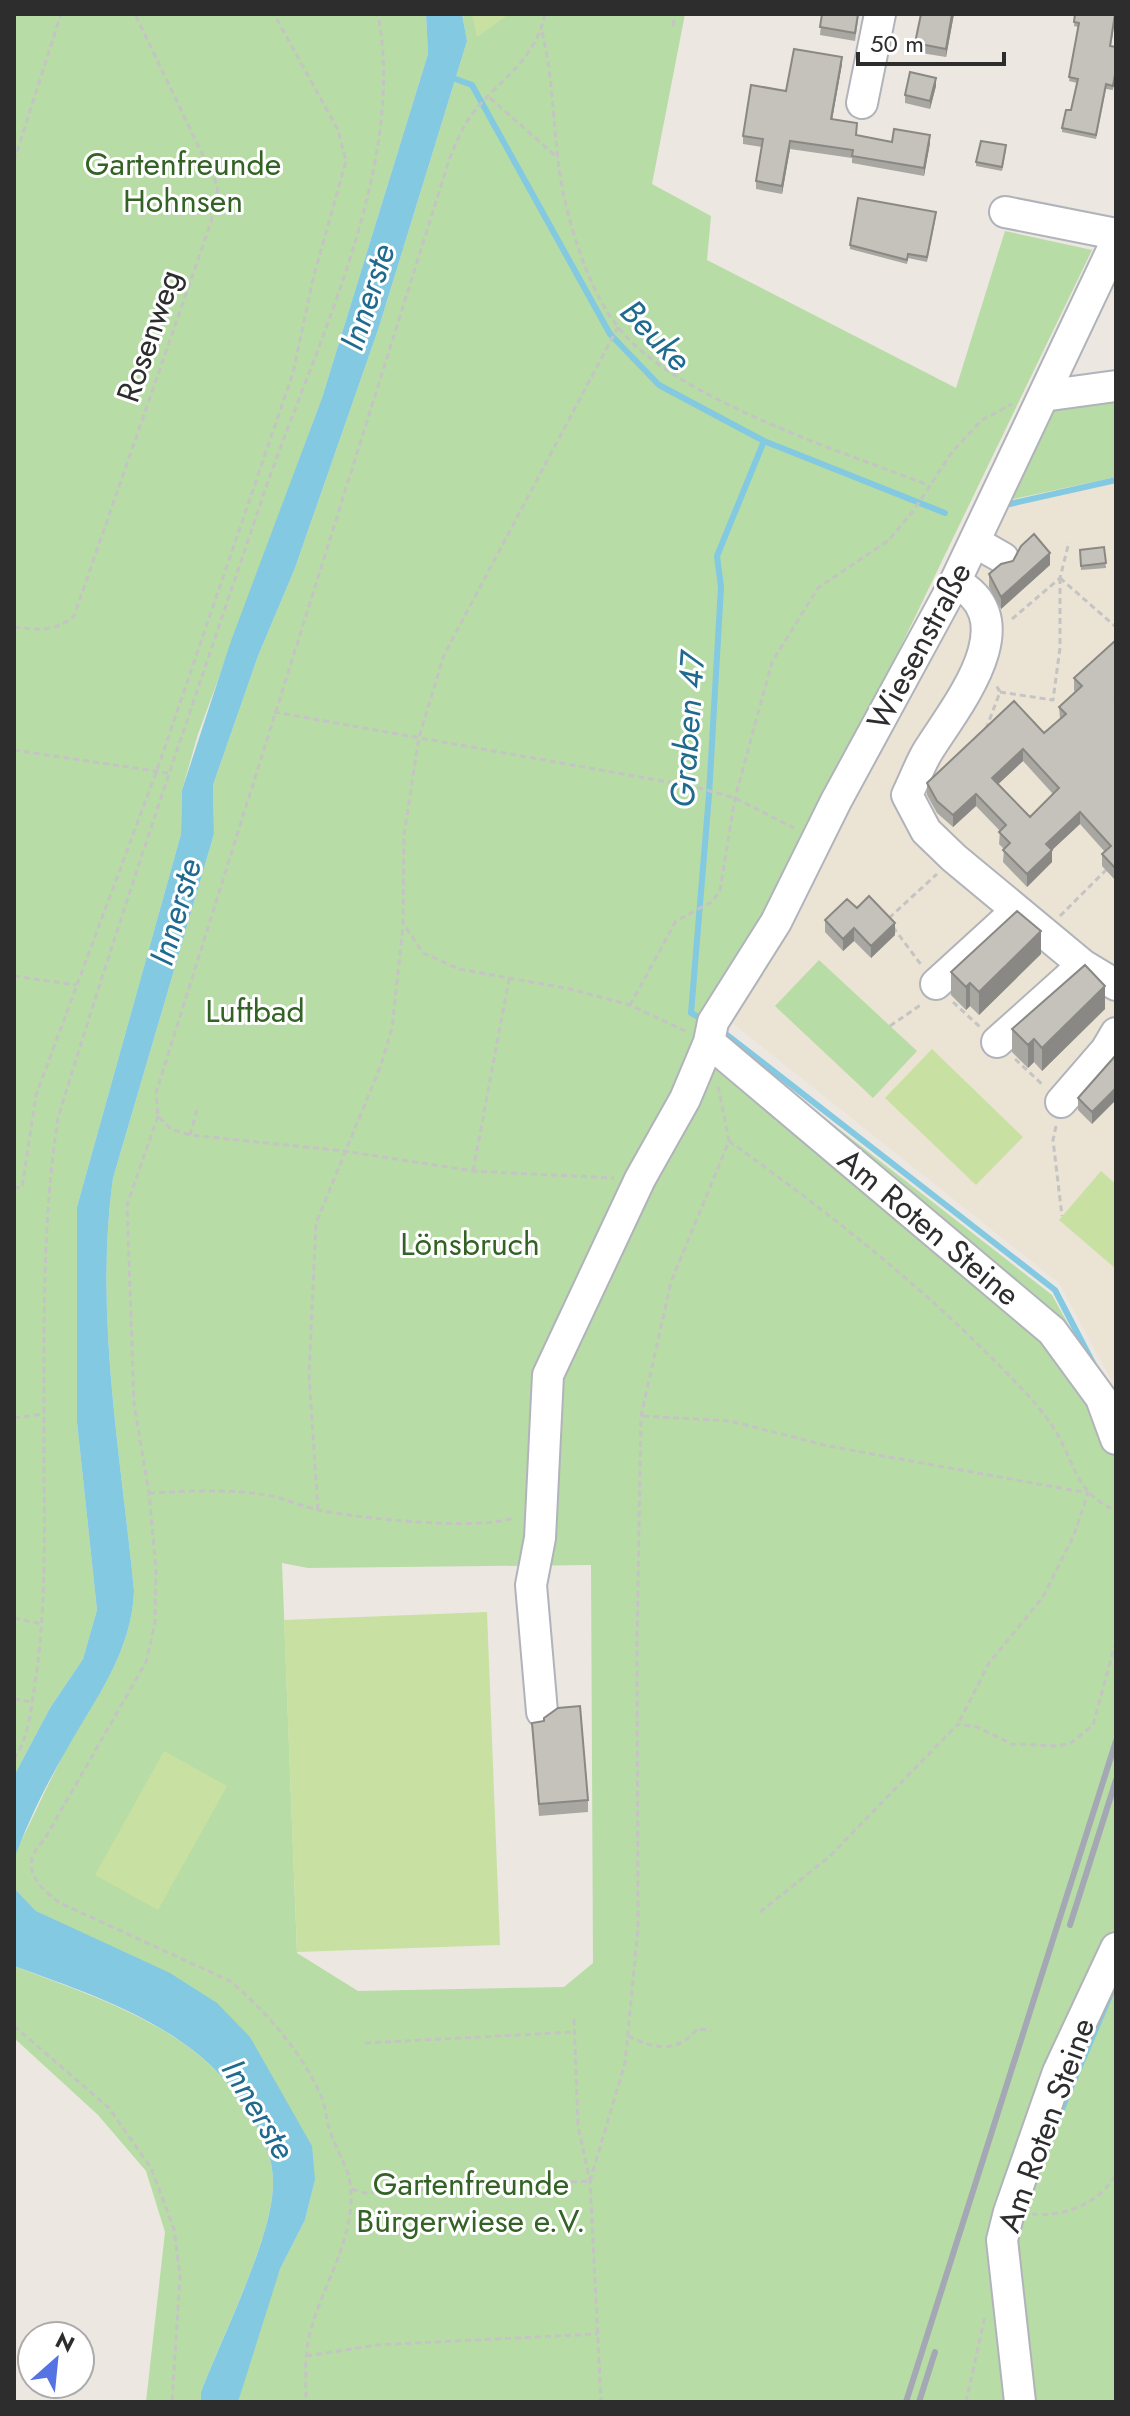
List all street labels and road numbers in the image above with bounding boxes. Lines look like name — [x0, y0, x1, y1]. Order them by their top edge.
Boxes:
street label: Rosenweg — [105, 264, 193, 408]
street label: Wiesenstraße — [855, 554, 983, 738]
street label: Am Roten Steine — [828, 1137, 1030, 1317]
street label: Am Roten Steine — [986, 2011, 1106, 2239]

